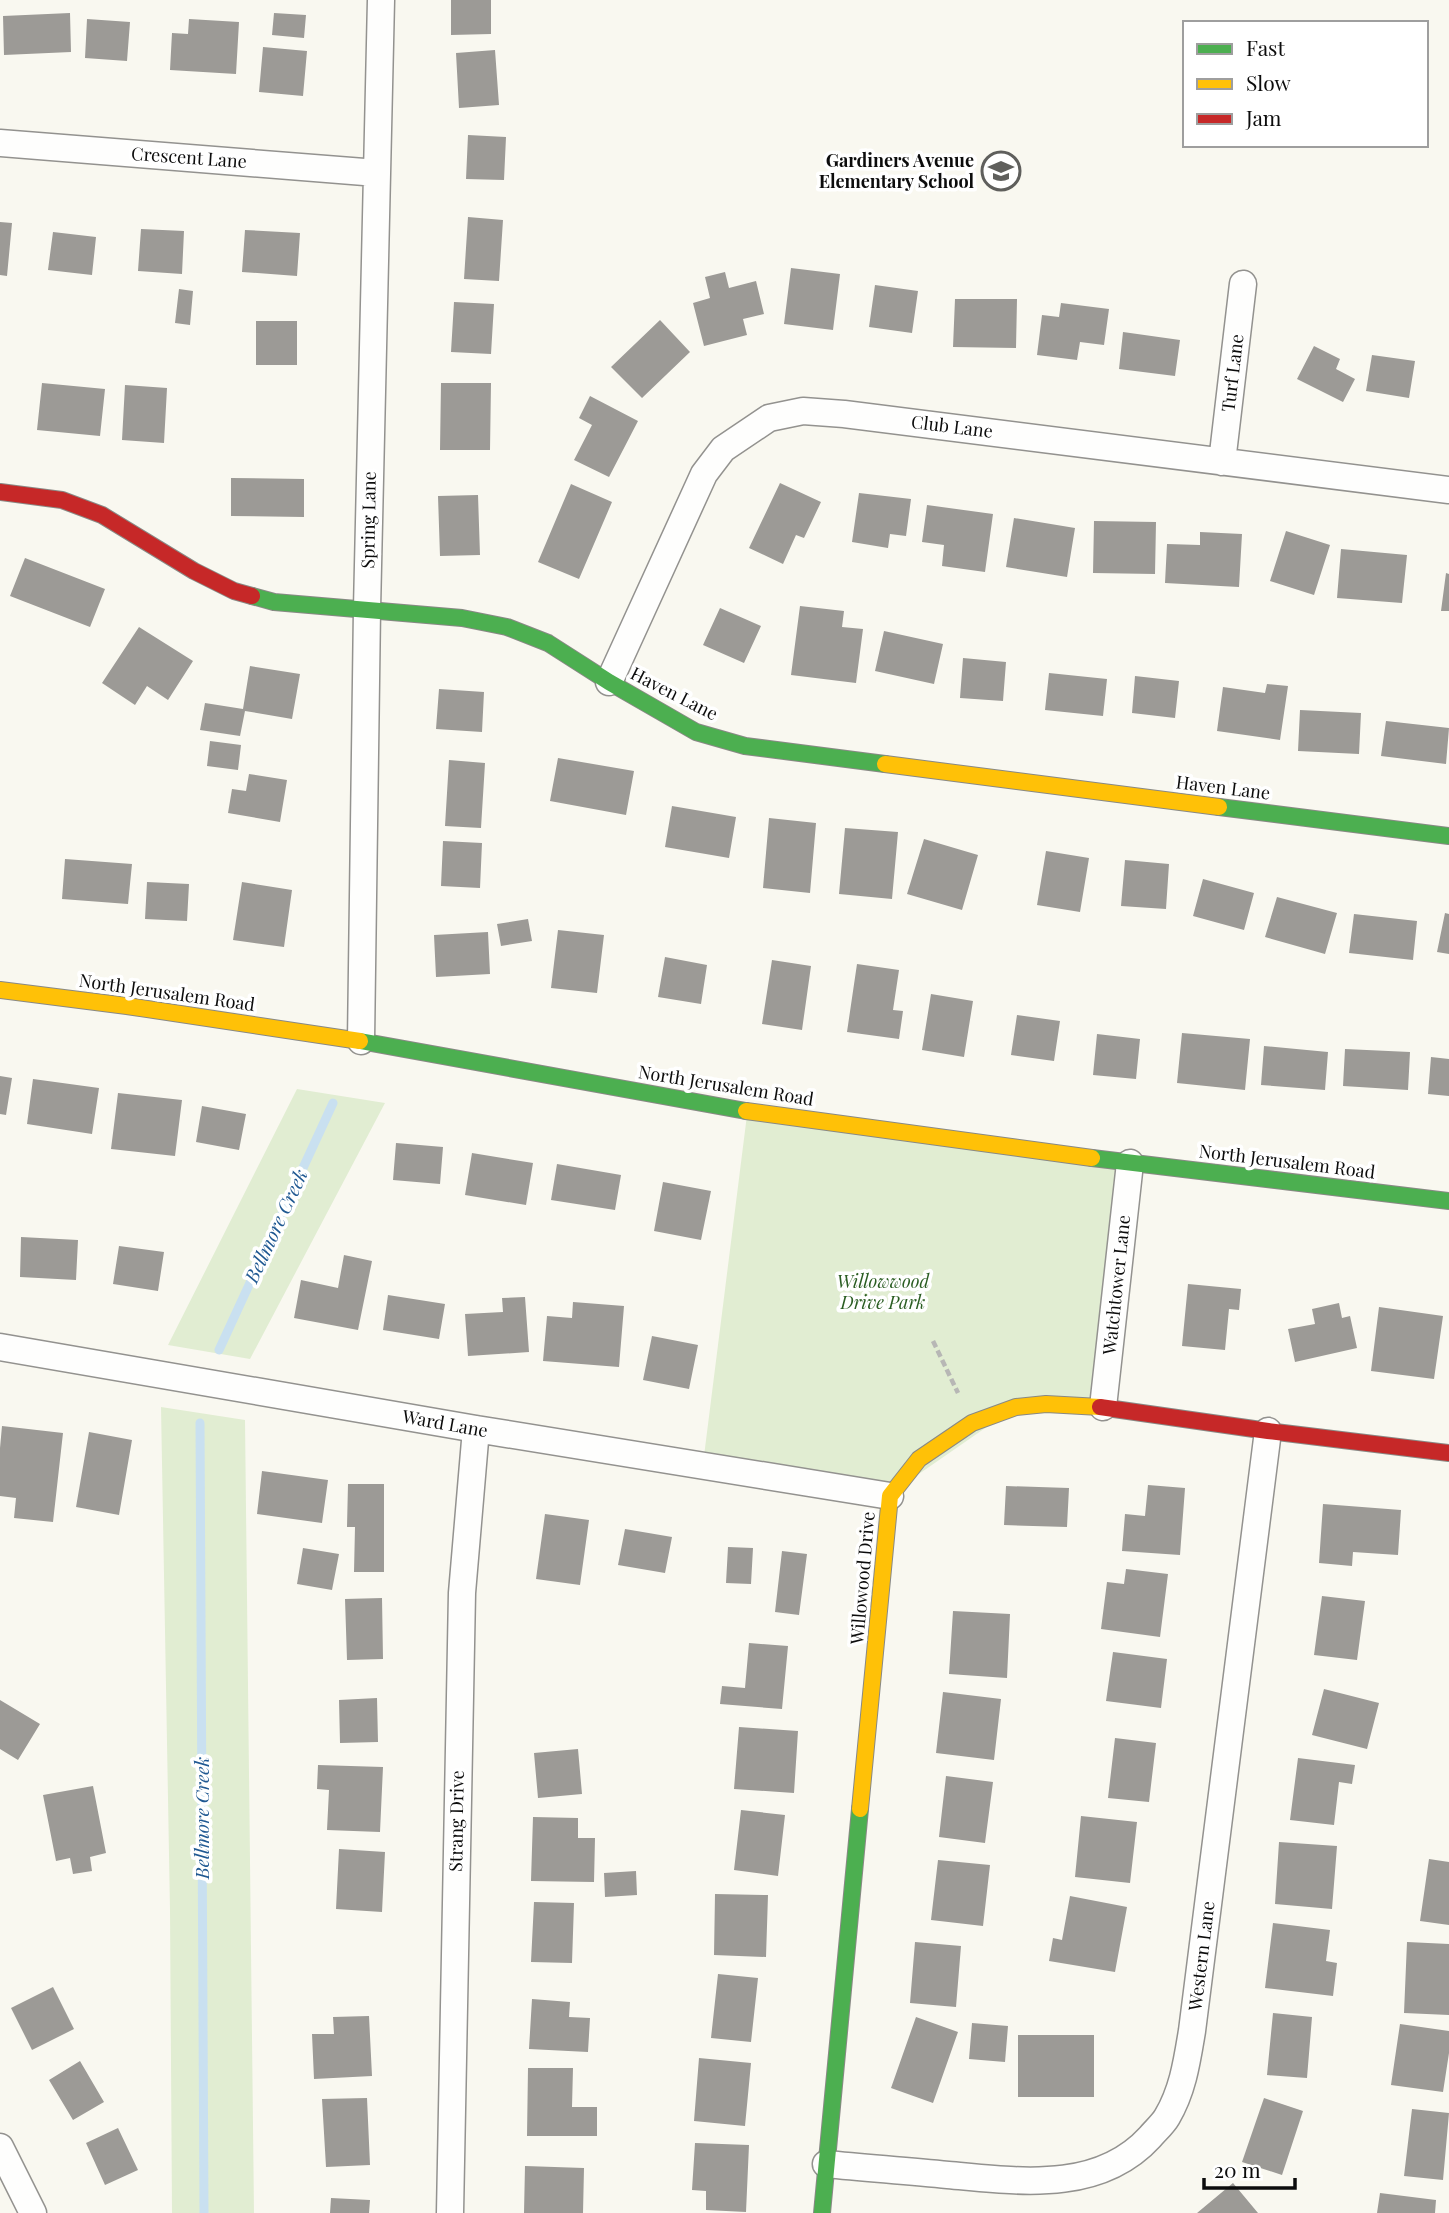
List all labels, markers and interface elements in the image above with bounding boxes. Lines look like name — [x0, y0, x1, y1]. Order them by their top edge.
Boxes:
legend — [1183, 21, 1428, 147]
text: Fast — [1246, 33, 1285, 61]
text: Slow — [1246, 68, 1291, 96]
text: Jam — [1245, 103, 1282, 131]
street label: Crescent Lane — [130, 141, 248, 173]
place label: Gardiners Avenue Elementary School — [819, 148, 974, 193]
school or university icon: Gardiners Avenue Elementary School — [980, 150, 1022, 192]
street label: Turf Lane — [1215, 333, 1249, 413]
street label: Club Lane — [910, 409, 994, 443]
street label: Spring Lane — [355, 471, 381, 569]
street label: Haven Lane — [627, 661, 722, 725]
street label: Haven Lane — [1175, 769, 1272, 805]
street label: North Jerusalem Road — [78, 968, 257, 1016]
street label: North Jerusalem Road — [637, 1059, 816, 1111]
street label: North Jerusalem Road — [1198, 1138, 1377, 1184]
water label: Bellmore Creek — [237, 1164, 313, 1288]
street label: Watchtower Lane — [1097, 1214, 1135, 1357]
park label: Willowwood Drive Park — [837, 1269, 931, 1314]
street label: Ward Lane — [400, 1404, 490, 1442]
street label: Willowood Drive — [844, 1510, 880, 1646]
water label: Bellmore Creek — [188, 1757, 214, 1880]
street label: Strang Drive — [443, 1770, 469, 1872]
street label: Western Lane — [1182, 1900, 1220, 2013]
scale bar — [1204, 2146, 1295, 2190]
text: 20 m — [1214, 2155, 1261, 2183]

